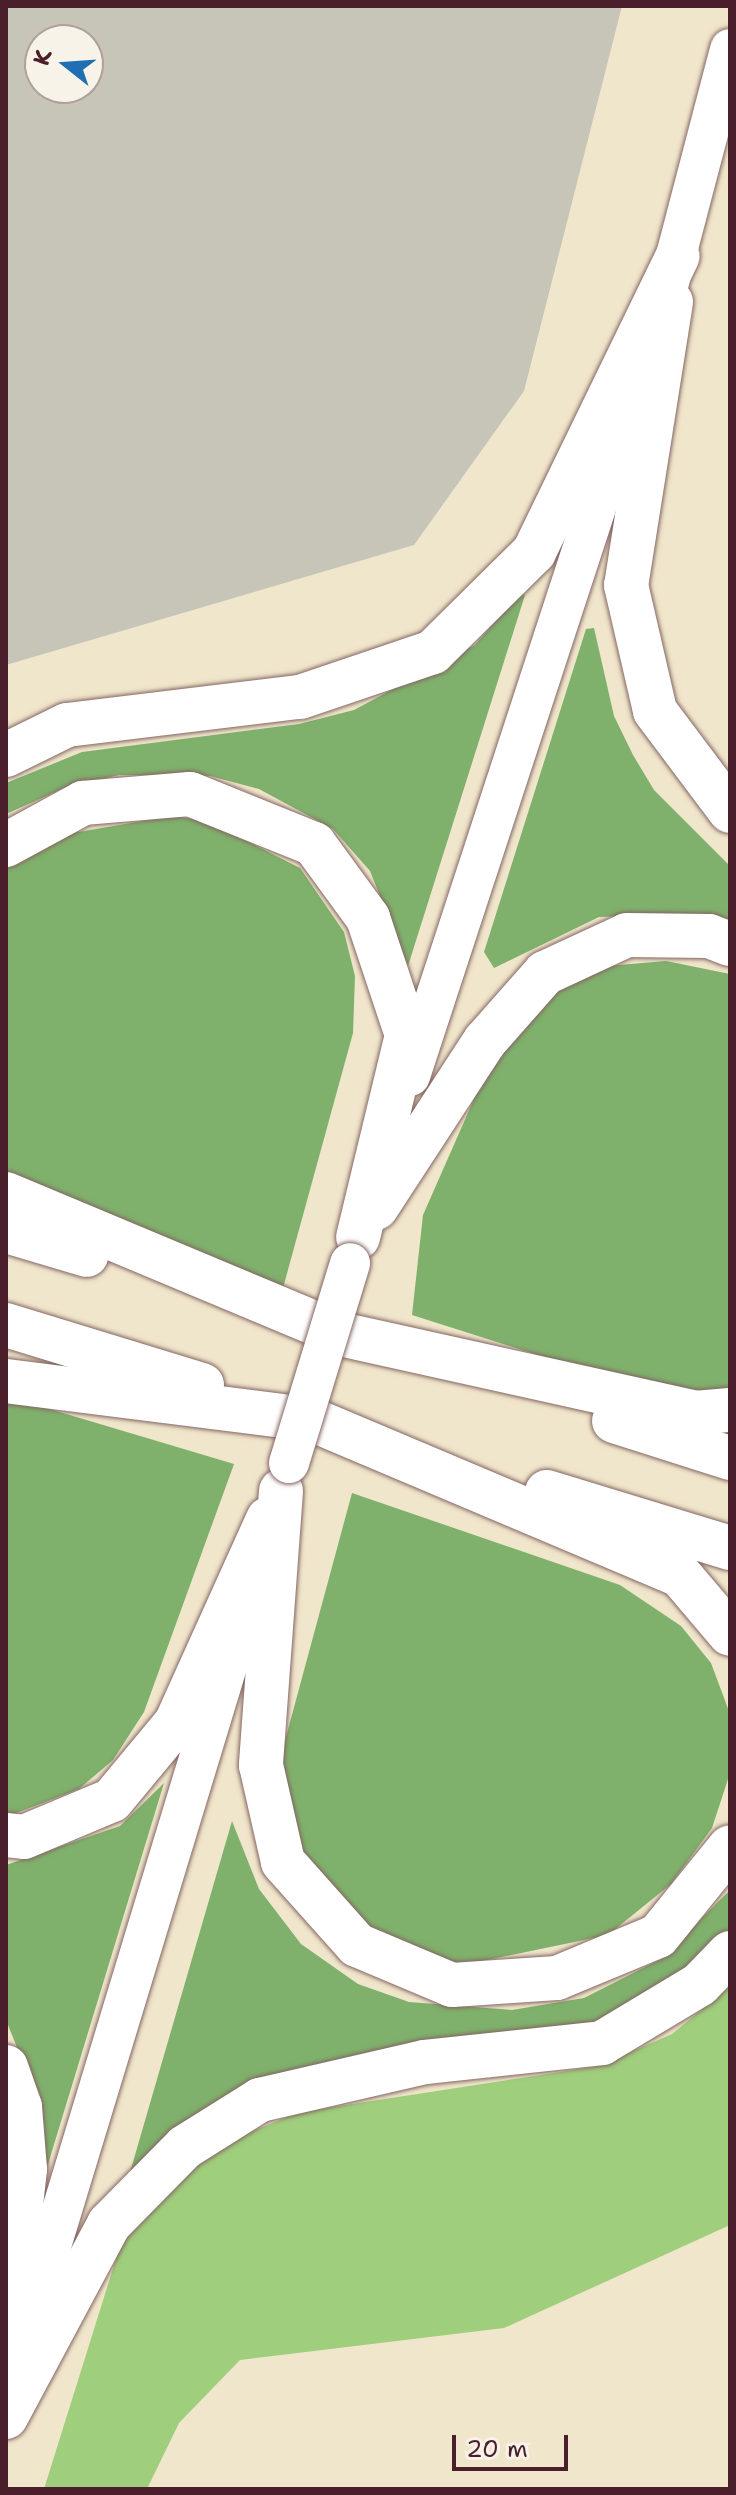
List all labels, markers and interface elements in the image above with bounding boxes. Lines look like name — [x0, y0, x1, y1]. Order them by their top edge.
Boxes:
north arrow — [24, 24, 104, 104]
text: K — [26, 46, 59, 69]
scale bar — [456, 2419, 572, 2469]
text: 20 m — [466, 2433, 528, 2465]

